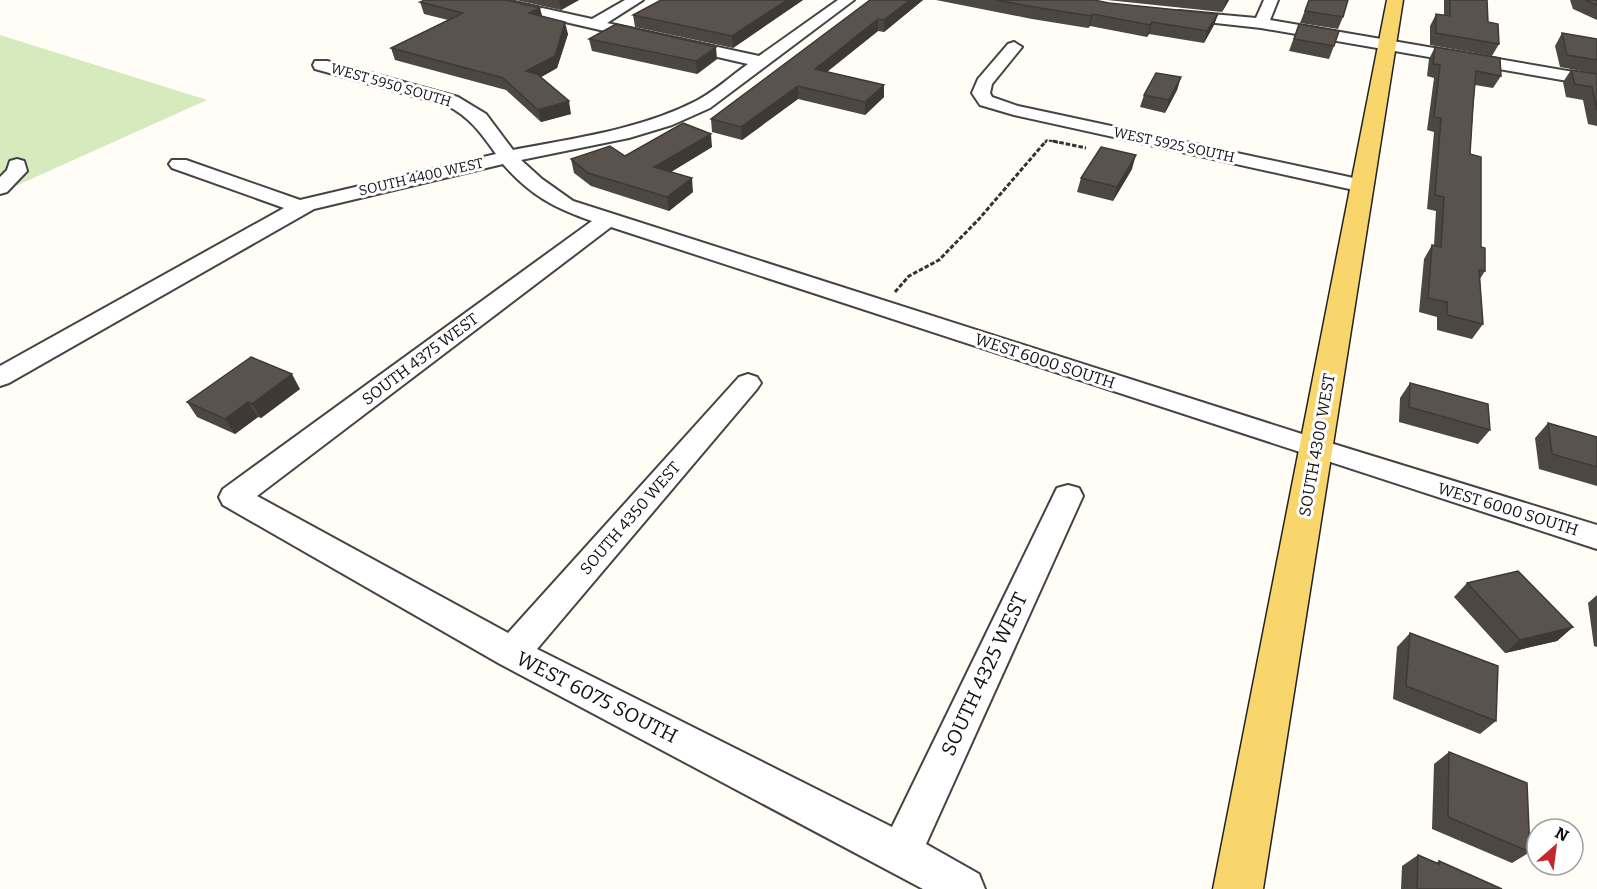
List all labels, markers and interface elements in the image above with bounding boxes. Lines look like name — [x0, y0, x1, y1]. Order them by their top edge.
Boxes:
street label: WEST 5950 SOUTH — [329, 60, 453, 110]
street label: WEST 5925 SOUTH — [1112, 124, 1236, 166]
street label: SOUTH 4400 WEST — [357, 154, 485, 200]
street label: SOUTH 4375 WEST — [358, 309, 482, 409]
street label: WEST 6000 SOUTH — [973, 329, 1117, 393]
street label: SOUTH 4300 WEST — [1295, 372, 1339, 518]
street label: SOUTH 4350 WEST — [576, 458, 684, 578]
street label: WEST 6000 SOUTH — [1435, 479, 1581, 539]
street label: SOUTH 4325 WEST — [936, 588, 1032, 759]
street label: WEST 6075 SOUTH — [513, 646, 681, 748]
north arrow — [1525, 817, 1585, 877]
text: N — [1552, 823, 1572, 845]

